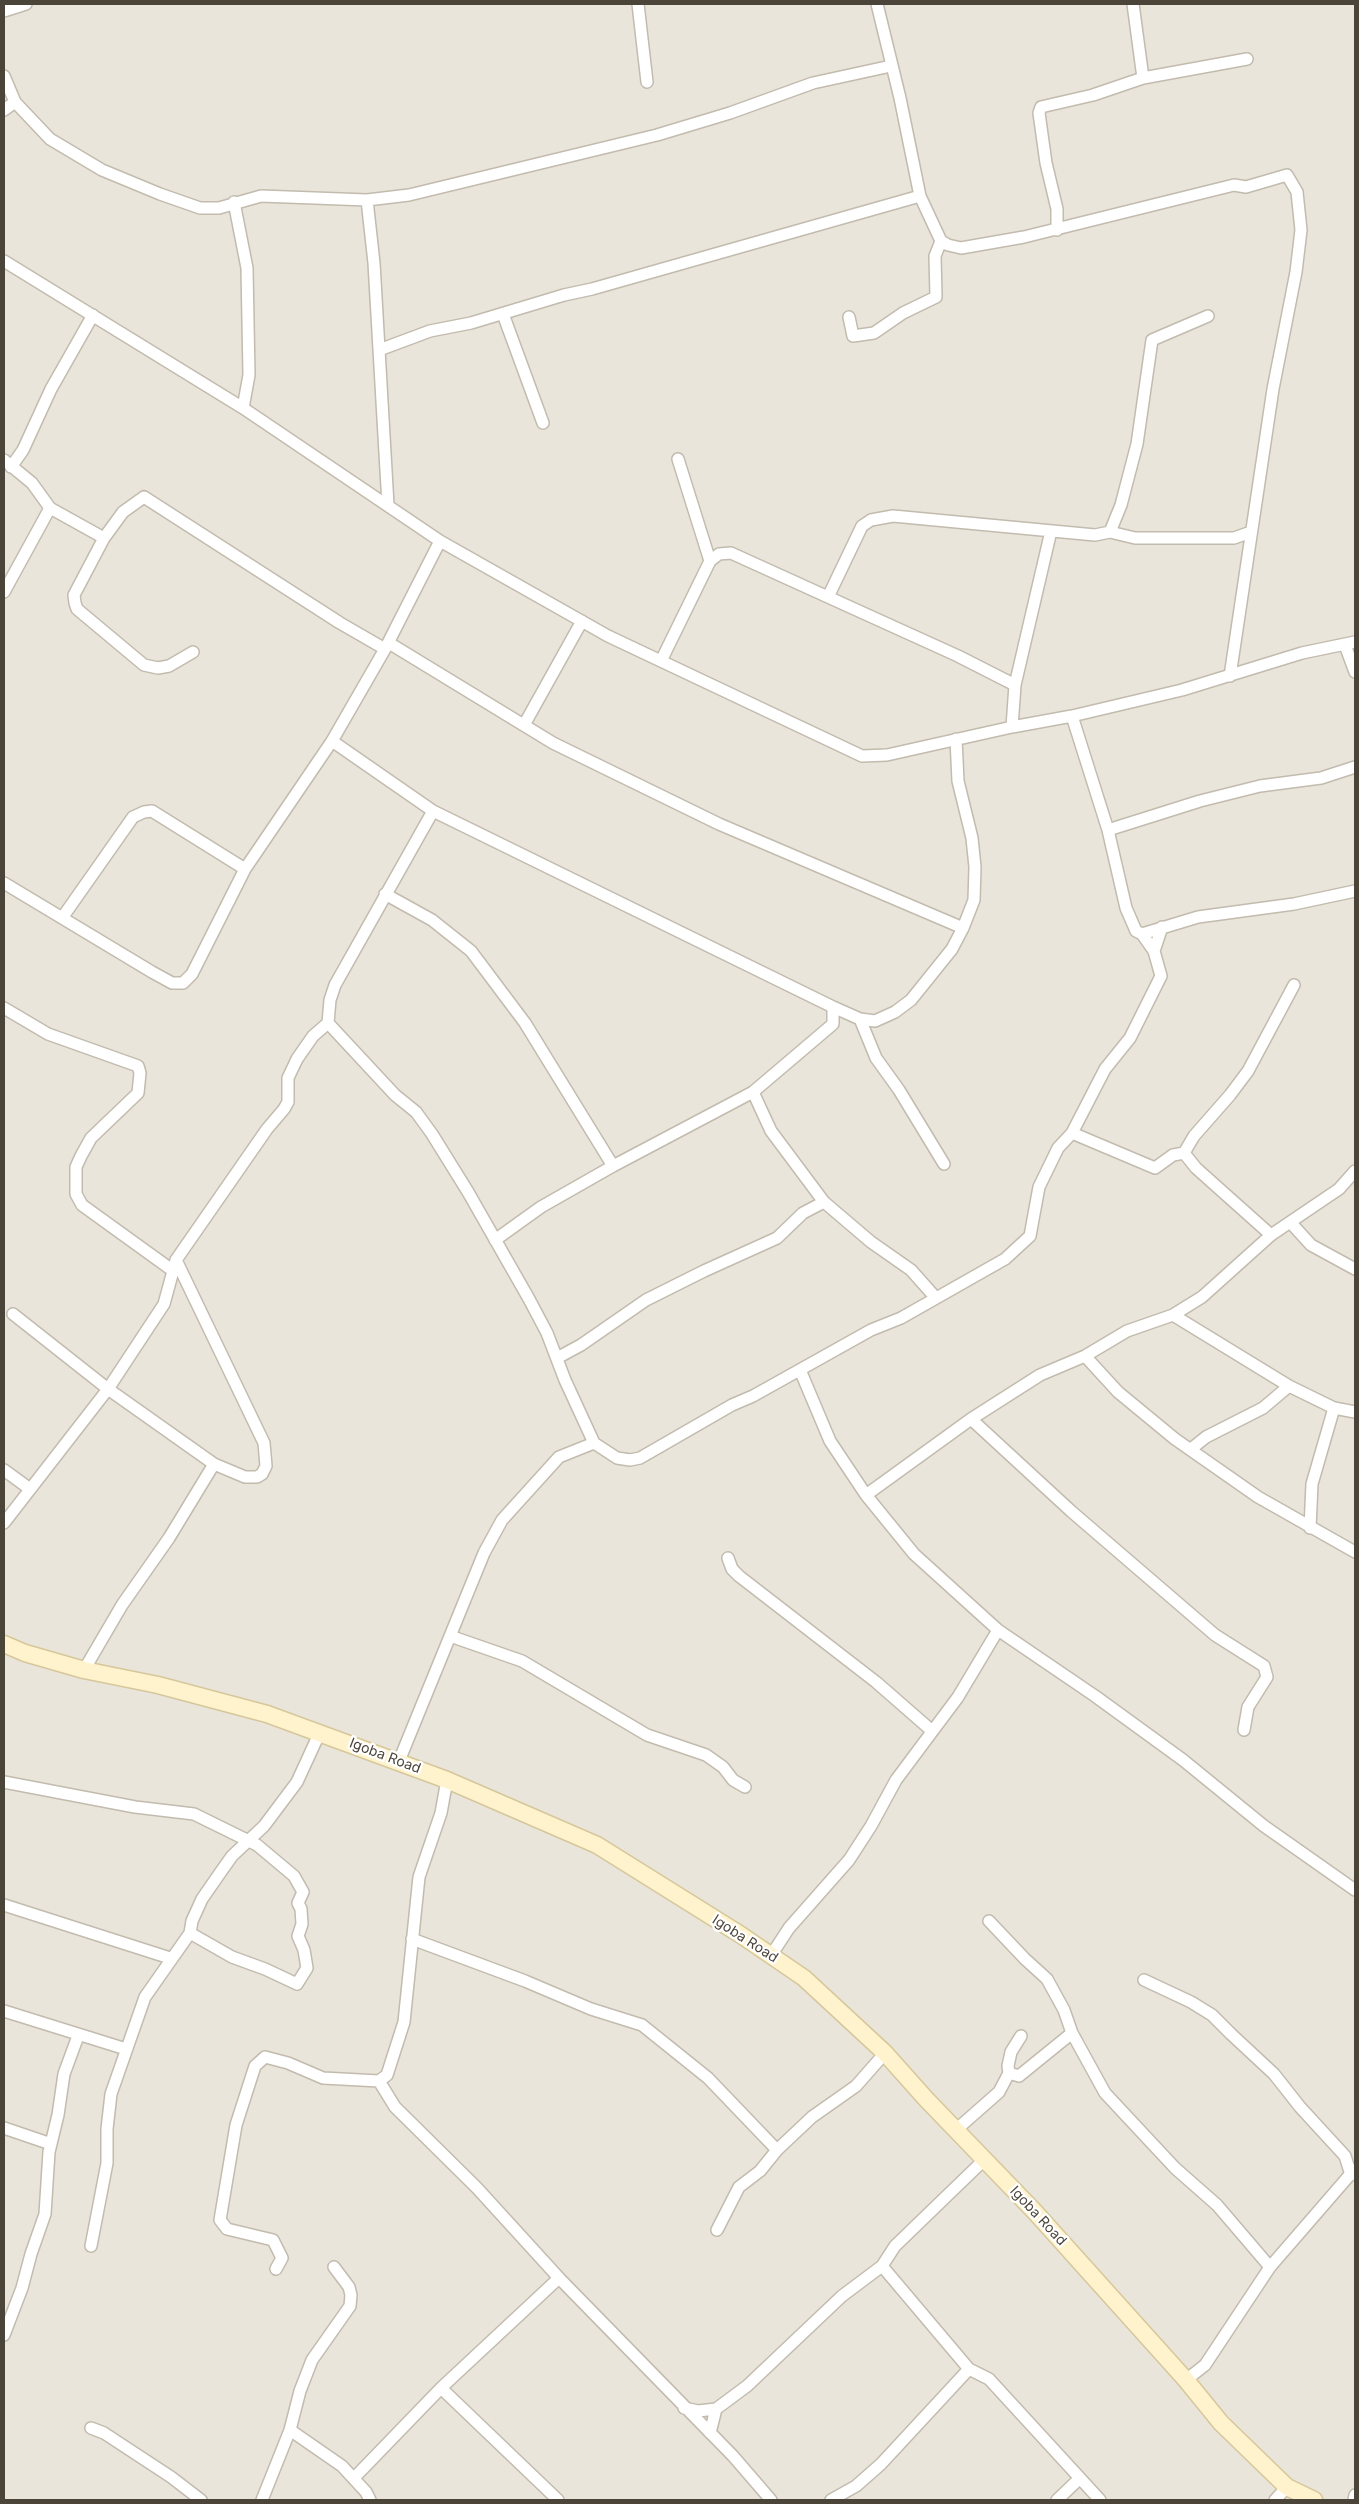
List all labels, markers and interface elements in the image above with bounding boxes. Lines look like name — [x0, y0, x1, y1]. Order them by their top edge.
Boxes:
street label: Igoba Road — [347, 1735, 423, 1777]
street label: Igoba Road — [709, 1912, 781, 1966]
street label: Igoba Road — [1006, 2183, 1070, 2249]

